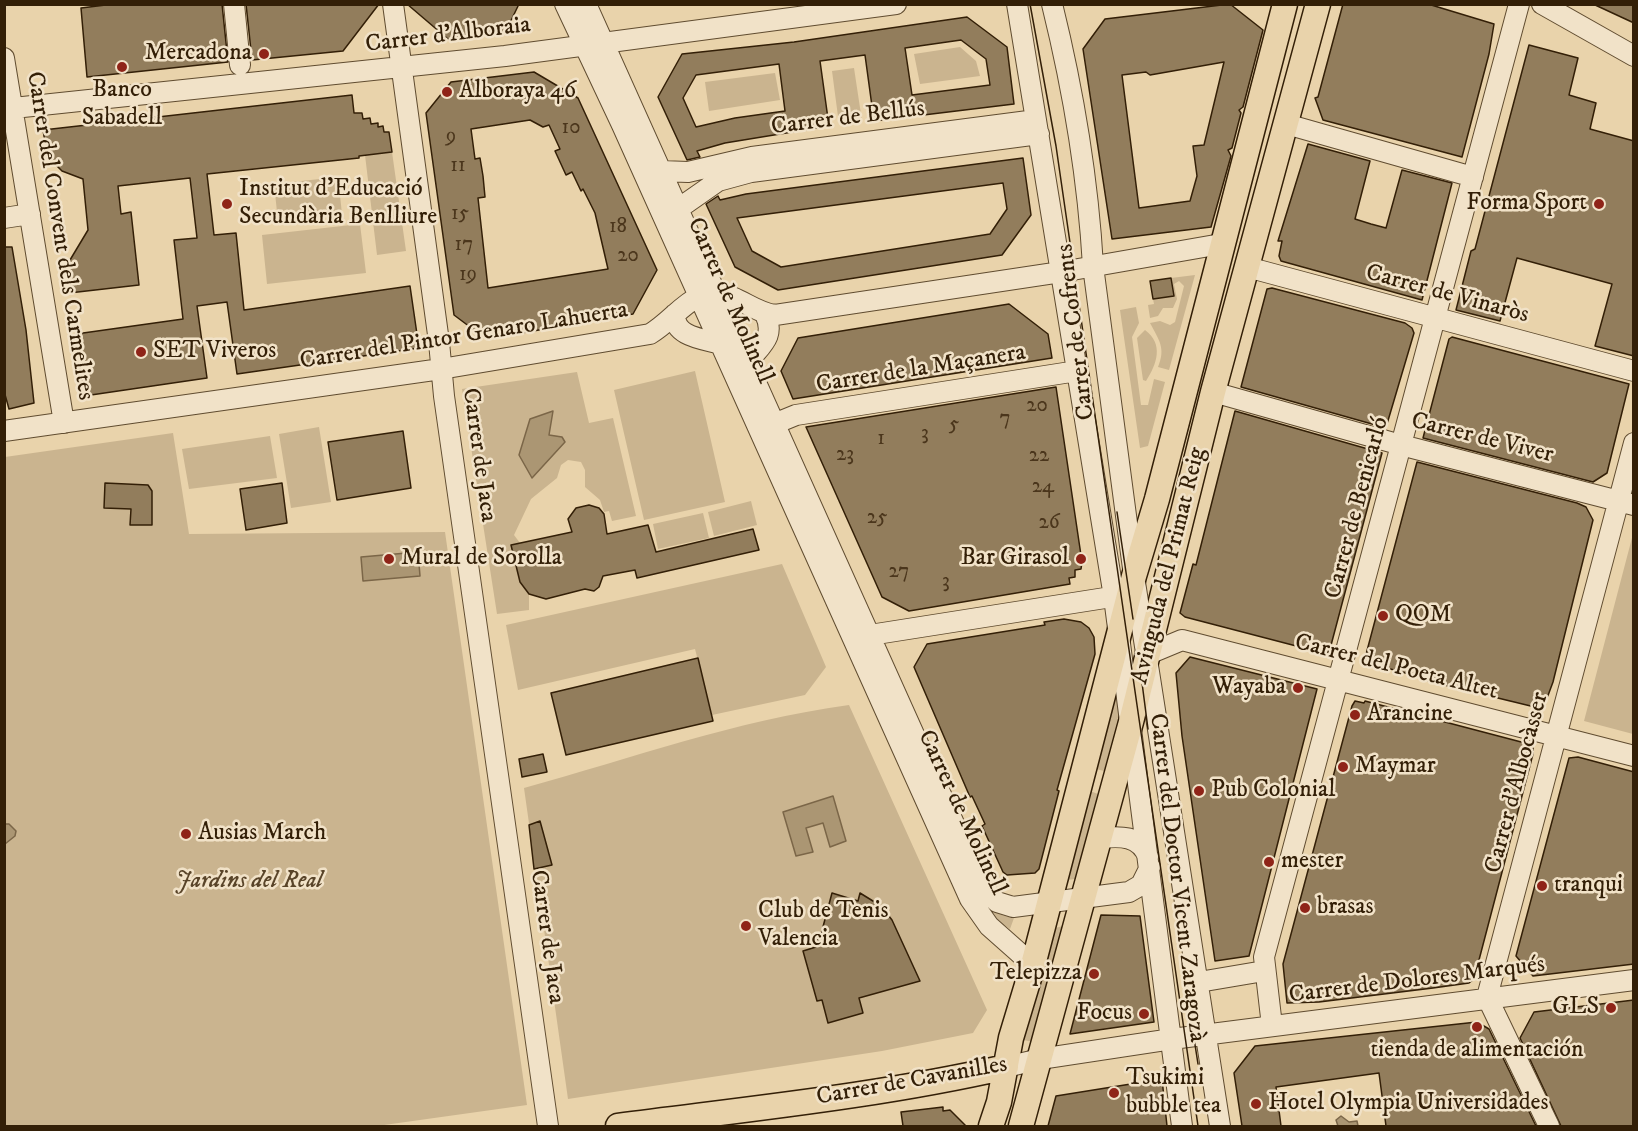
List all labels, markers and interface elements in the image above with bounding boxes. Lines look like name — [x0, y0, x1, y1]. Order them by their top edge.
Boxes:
street label: Carrer d'Alboraia — [364, 12, 532, 60]
place label: Mercadona — [145, 40, 252, 68]
marker: Mercadona — [257, 47, 271, 61]
marker: Banco Sabadell — [115, 60, 129, 74]
street label: Carrer del Convent dels Carmelites — [19, 70, 99, 402]
place label: Banco Sabadell — [82, 77, 162, 133]
place label: Alboraya 46 — [459, 78, 576, 106]
marker: Alboraya 46 — [440, 85, 454, 99]
street label: Carrer de Bellús — [770, 95, 926, 143]
house number: 10 — [562, 116, 580, 142]
house number: 9 — [446, 125, 456, 151]
house number: 11 — [450, 154, 466, 180]
place label: Institut d'Educació Secundària Benlliure — [239, 176, 437, 232]
place label: Forma Sport — [1466, 190, 1587, 218]
marker: Institut d'Educació Secundària Benlliure — [220, 197, 234, 211]
marker: Forma Sport — [1592, 197, 1606, 211]
house number: 15 — [451, 202, 469, 228]
street label: Carrer de Molinell — [680, 214, 778, 388]
house number: 18 — [609, 215, 627, 241]
house number: 17 — [455, 233, 473, 259]
street label: Carrer de Cofrents — [1052, 242, 1102, 422]
house number: 20 — [617, 244, 639, 270]
street label: Carrer de Vinaròs — [1362, 259, 1532, 331]
house number: 19 — [459, 263, 477, 289]
street label: Carrer del Pintor Genaro Lahuerta — [298, 297, 630, 377]
place label: SET Viveros — [153, 338, 276, 366]
street label: Carrer de la Maçanera — [814, 339, 1028, 401]
marker: SET Viveros — [134, 345, 148, 359]
street label: Carrer de Jaca — [454, 386, 502, 524]
house number: 20 — [1026, 394, 1048, 420]
house number: 7 — [999, 407, 1011, 433]
street label: Carrer de Viver — [1408, 407, 1556, 471]
house number: 5 — [949, 413, 959, 439]
street label: Carrer de Benicarló — [1320, 414, 1396, 602]
house number: 3 — [921, 422, 929, 448]
house number: 1 — [877, 427, 885, 453]
house number: 23 — [836, 443, 854, 469]
house number: 22 — [1029, 444, 1049, 470]
street label: Avinguda del Primat Reig — [1127, 445, 1213, 687]
house number: 24 — [1032, 475, 1054, 501]
house number: 25 — [867, 506, 887, 532]
house number: 26 — [1038, 511, 1060, 537]
place label: Mural de Sorolla — [401, 545, 562, 573]
place label: Bar Girasol — [961, 545, 1069, 573]
marker: Mural de Sorolla — [382, 552, 396, 566]
marker: Bar Girasol — [1074, 552, 1088, 566]
house number: 27 — [889, 560, 909, 586]
house number: 3 — [942, 570, 950, 596]
place label: QOM — [1395, 602, 1452, 630]
marker: QOM — [1376, 609, 1390, 623]
street label: Carrer del Poeta Altet — [1292, 629, 1500, 707]
place label: Wayaba — [1212, 674, 1286, 702]
marker: Wayaba — [1291, 681, 1305, 695]
street label: Carrer d'Albocàsser — [1480, 689, 1556, 877]
place label: Arancine — [1367, 701, 1453, 729]
marker: Arancine — [1348, 708, 1362, 722]
street label: Carrer del Doctor Vicent Zaragozà — [1142, 712, 1210, 1044]
street label: Carrer de Molinell — [910, 726, 1012, 900]
place label: Maymar — [1355, 753, 1436, 781]
marker: Maymar — [1336, 760, 1350, 774]
place label: Pub Colonial — [1211, 777, 1335, 805]
marker: Pub Colonial — [1192, 784, 1206, 798]
place label: Ausias March — [198, 820, 326, 848]
marker: Ausias March — [179, 827, 193, 841]
place label: mester — [1281, 848, 1343, 876]
marker: mester — [1262, 855, 1276, 869]
park label: Jardins del Real — [175, 868, 323, 896]
street label: Carrer de Jaca — [522, 868, 570, 1006]
place label: tranqui — [1554, 872, 1623, 900]
marker: tranqui — [1535, 879, 1549, 893]
place label: brasas — [1317, 894, 1373, 922]
place label: Club de Tenis Valencia — [758, 898, 889, 954]
marker: brasas — [1298, 901, 1312, 915]
marker: Club de Tenis Valencia — [739, 919, 753, 933]
street label: Carrer de Dolores Marqués — [1287, 951, 1547, 1011]
place label: Telepizza — [990, 960, 1082, 988]
marker: Telepizza — [1087, 967, 1101, 981]
place label: GLS — [1552, 994, 1599, 1022]
place label: Focus — [1076, 1000, 1132, 1028]
marker: GLS — [1604, 1001, 1618, 1015]
marker: Focus — [1137, 1007, 1151, 1021]
marker: tienda de alimentación — [1470, 1020, 1484, 1034]
place label: tienda de alimentación — [1370, 1037, 1584, 1065]
street label: Carrer de Cavanilles — [814, 1051, 1010, 1113]
place label: Tsukimi bubble tea — [1126, 1065, 1221, 1121]
marker: Tsukimi bubble tea — [1107, 1086, 1121, 1100]
place label: Hotel Olympia Universidades — [1268, 1090, 1549, 1118]
marker: Hotel Olympia Universidades — [1249, 1097, 1263, 1111]

